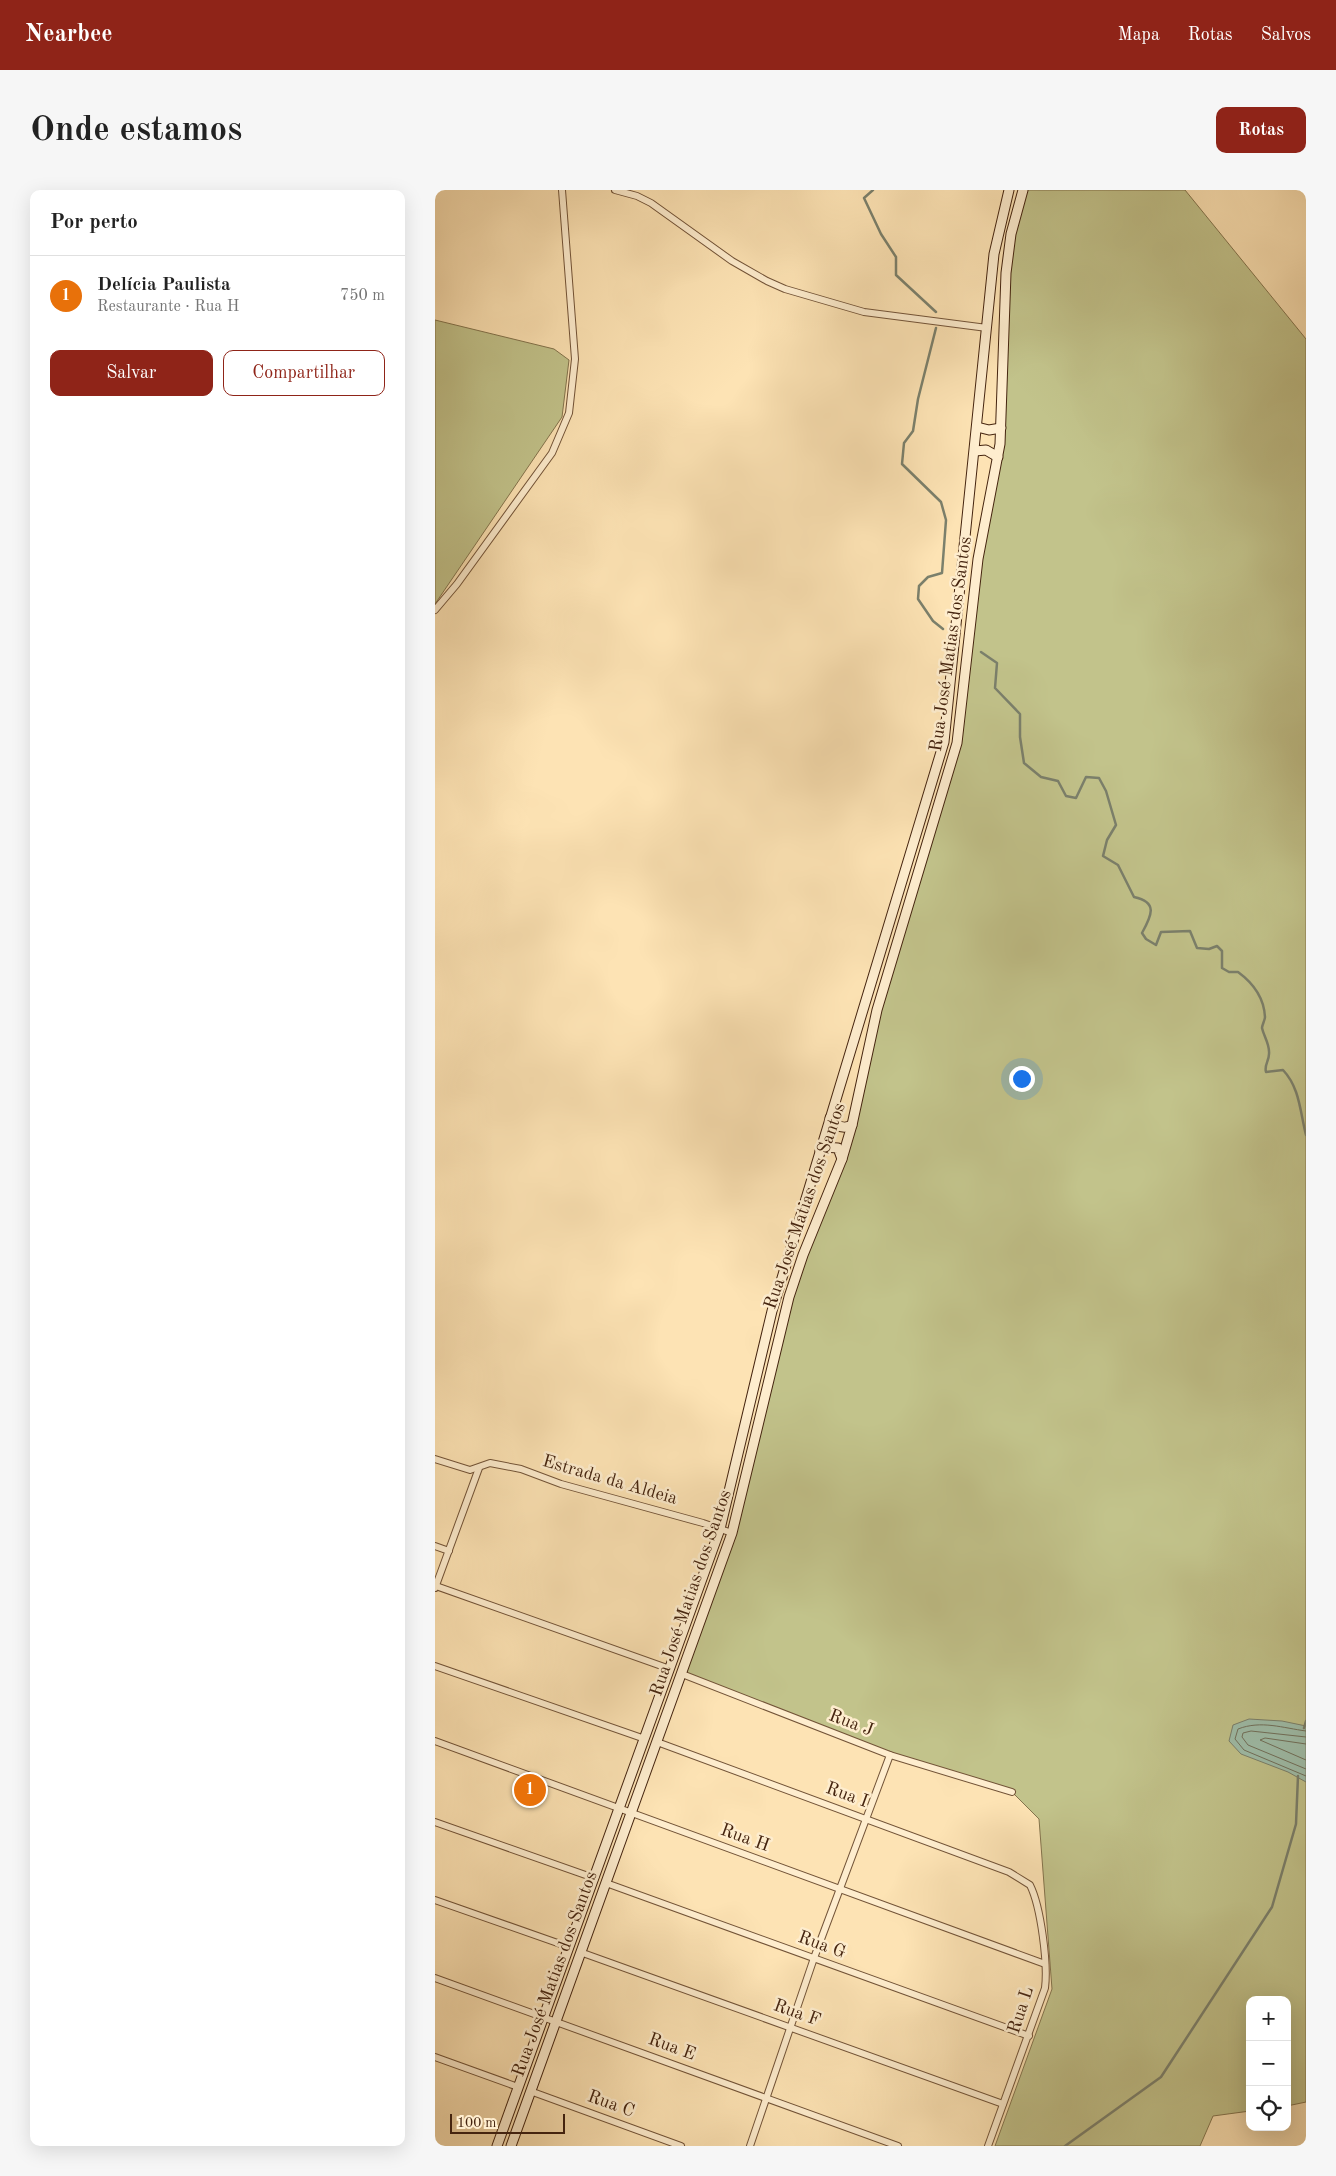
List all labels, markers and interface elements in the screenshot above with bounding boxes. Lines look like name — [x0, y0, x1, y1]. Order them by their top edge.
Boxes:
text: Nearbee — [25, 23, 113, 47]
text: Mapa — [1118, 26, 1160, 44]
text: Rotas — [1188, 26, 1233, 44]
text: Salvos — [1261, 26, 1311, 44]
button: Rotas — [1216, 107, 1306, 153]
text: Onde estamos — [30, 113, 242, 148]
text: Por perto — [50, 212, 138, 233]
text: Delícia Paulista — [97, 276, 231, 295]
text: 1 — [61, 288, 71, 304]
text: 750 m — [340, 288, 385, 304]
text: Restaurante · Rua H — [97, 299, 239, 315]
button: Salvar — [50, 350, 213, 396]
button: Compartilhar — [223, 350, 385, 396]
street label: Rua José Matias dos Santos — [927, 535, 975, 753]
your location — [1009, 1066, 1035, 1092]
street label: Rua José Matias dos Santos — [761, 1100, 849, 1312]
street label: Estrada da Aldeia — [540, 1452, 680, 1508]
street label: Rua José Matias dos Santos — [647, 1487, 735, 1699]
street label: Rua J — [826, 1706, 876, 1740]
pin: 1 — [514, 1771, 546, 1809]
street label: Rua I — [823, 1779, 871, 1811]
street label: Rua H — [718, 1821, 772, 1855]
street label: Rua José Matias dos Santos — [509, 1869, 601, 2079]
street label: Rua G — [796, 1928, 848, 1962]
street label: Rua L — [1005, 1984, 1037, 2036]
street label: Rua F — [771, 1996, 823, 2030]
map controls — [1246, 1996, 1291, 2131]
button: + — [1246, 1996, 1291, 2041]
street label: Rua E — [646, 2030, 698, 2064]
button: − — [1246, 2041, 1291, 2086]
button: locate — [1246, 2086, 1291, 2131]
street label: Rua C — [585, 2087, 637, 2121]
scale bar — [450, 2111, 565, 2134]
text: 100 m — [457, 2116, 496, 2130]

